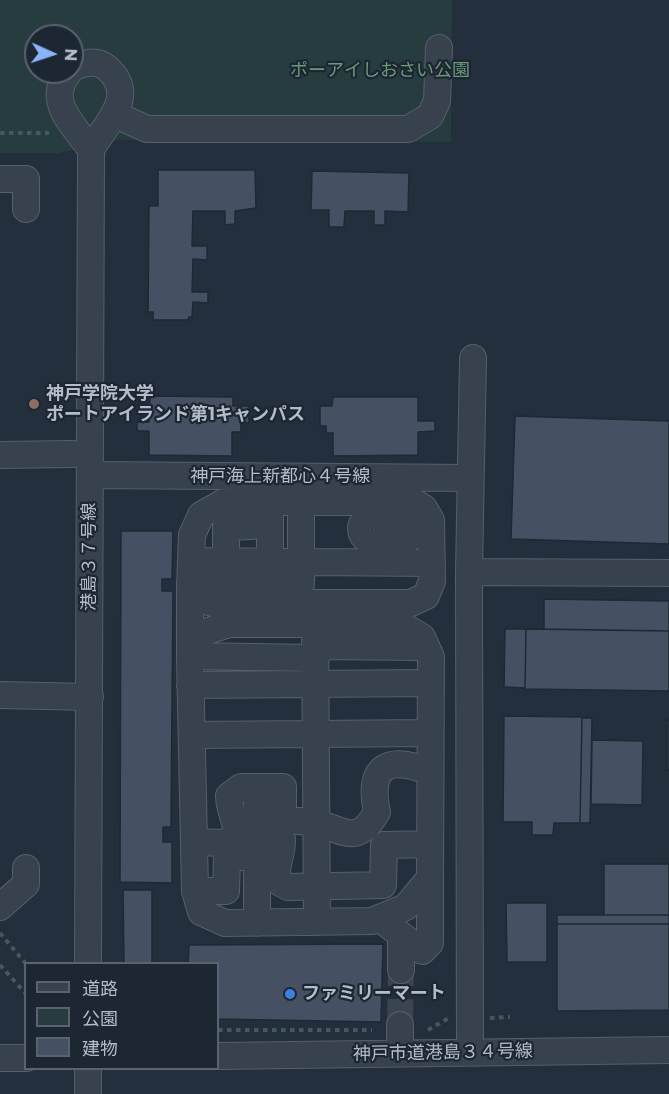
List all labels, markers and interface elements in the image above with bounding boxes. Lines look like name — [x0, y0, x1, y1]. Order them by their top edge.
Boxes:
north arrow — [24, 24, 84, 84]
text: N — [61, 48, 80, 62]
park label: ポーアイしおさい公園 — [290, 60, 470, 82]
place label: 神戸学院大学 ポートアイランド第1キャンパス — [46, 383, 305, 426]
marker: 神戸学院大学 ポートアイランド第1キャンパス — [27, 397, 41, 411]
street label: 神戸海上新都心４号線 — [190, 466, 370, 488]
street label: 港島３７号線 — [79, 503, 101, 611]
legend — [24, 962, 219, 1070]
text: 道路 — [82, 978, 118, 1000]
place label: ファミリーマート — [302, 983, 446, 1005]
marker: ファミリーマート — [283, 987, 297, 1001]
text: 公園 — [82, 1008, 118, 1030]
text: 建物 — [82, 1038, 118, 1060]
street label: 神戸市道港島３４号線 — [353, 1041, 533, 1065]

